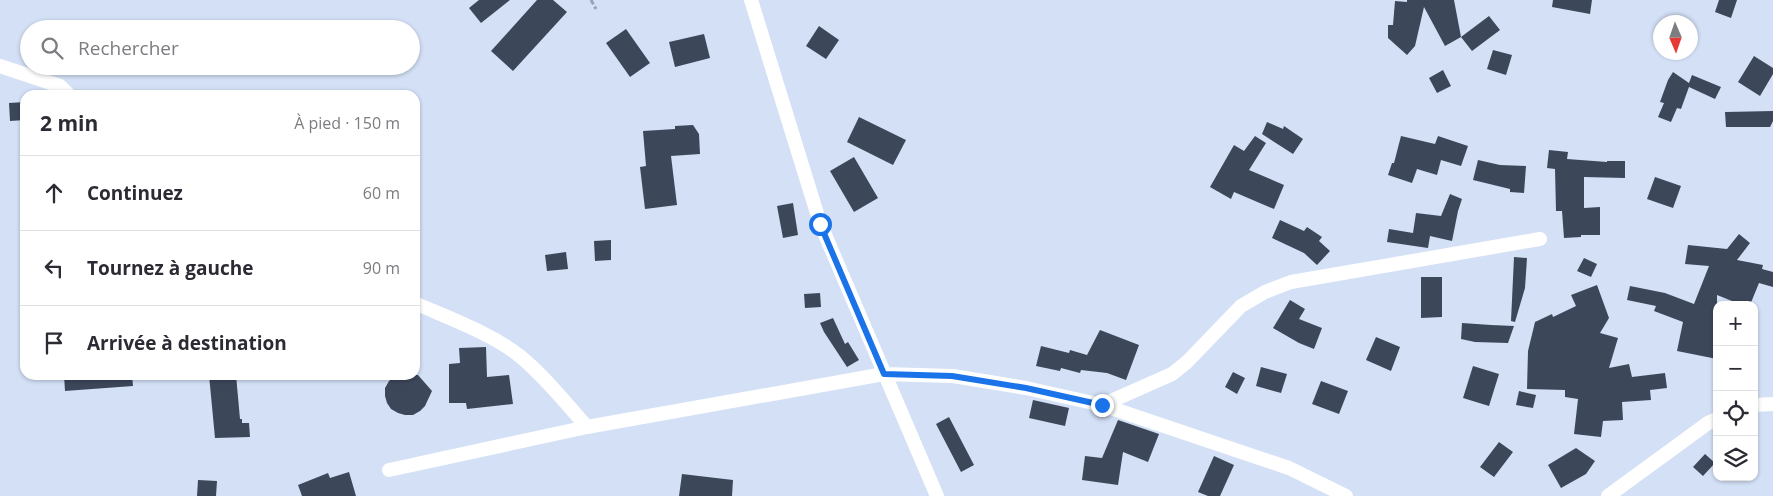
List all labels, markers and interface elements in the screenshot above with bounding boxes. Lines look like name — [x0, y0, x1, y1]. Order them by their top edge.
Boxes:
north arrow — [1653, 15, 1698, 60]
search box — [20, 20, 420, 75]
icon: search — [38, 34, 66, 62]
text: Rechercher — [78, 35, 179, 61]
text: 2 min — [40, 109, 98, 137]
text: À pied · 150 m — [294, 112, 400, 134]
icon: ahead — [40, 179, 68, 207]
text: Continuez — [87, 180, 183, 206]
text: 60 m — [363, 182, 400, 204]
route start — [809, 213, 832, 236]
icon: left — [40, 254, 68, 282]
text: Tournez à gauche — [87, 255, 253, 281]
text: 90 m — [363, 257, 400, 279]
map controls — [1713, 301, 1758, 481]
button: + — [1713, 301, 1758, 346]
icon: arrive — [40, 329, 68, 357]
text: Arrivée à destination — [87, 330, 287, 356]
button: − — [1713, 346, 1758, 391]
button: locate — [1713, 391, 1758, 436]
route end — [1091, 394, 1114, 417]
button: layers — [1713, 436, 1758, 481]

